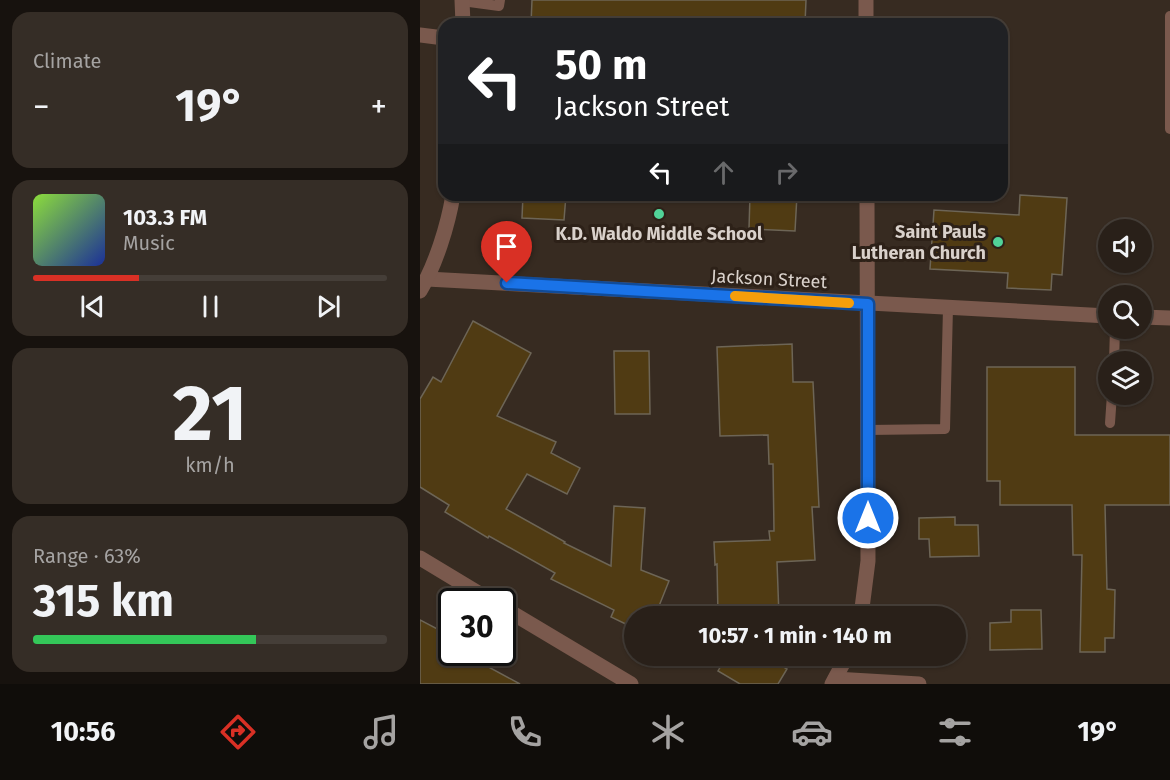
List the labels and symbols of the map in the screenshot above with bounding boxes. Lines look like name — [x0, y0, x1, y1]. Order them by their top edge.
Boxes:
marker: K.D. Waldo Middle School — [652, 207, 666, 221]
pin — [481, 221, 532, 283]
place label: Saint Pauls Lutheran Church — [852, 221, 986, 264]
place label: K.D. Waldo Middle School — [556, 223, 763, 245]
marker: Saint Pauls Lutheran Church — [991, 235, 1005, 249]
street label: Jackson Street — [710, 265, 828, 293]
position arrow — [836, 486, 900, 550]
speed limit sign: 30 — [438, 588, 516, 666]

